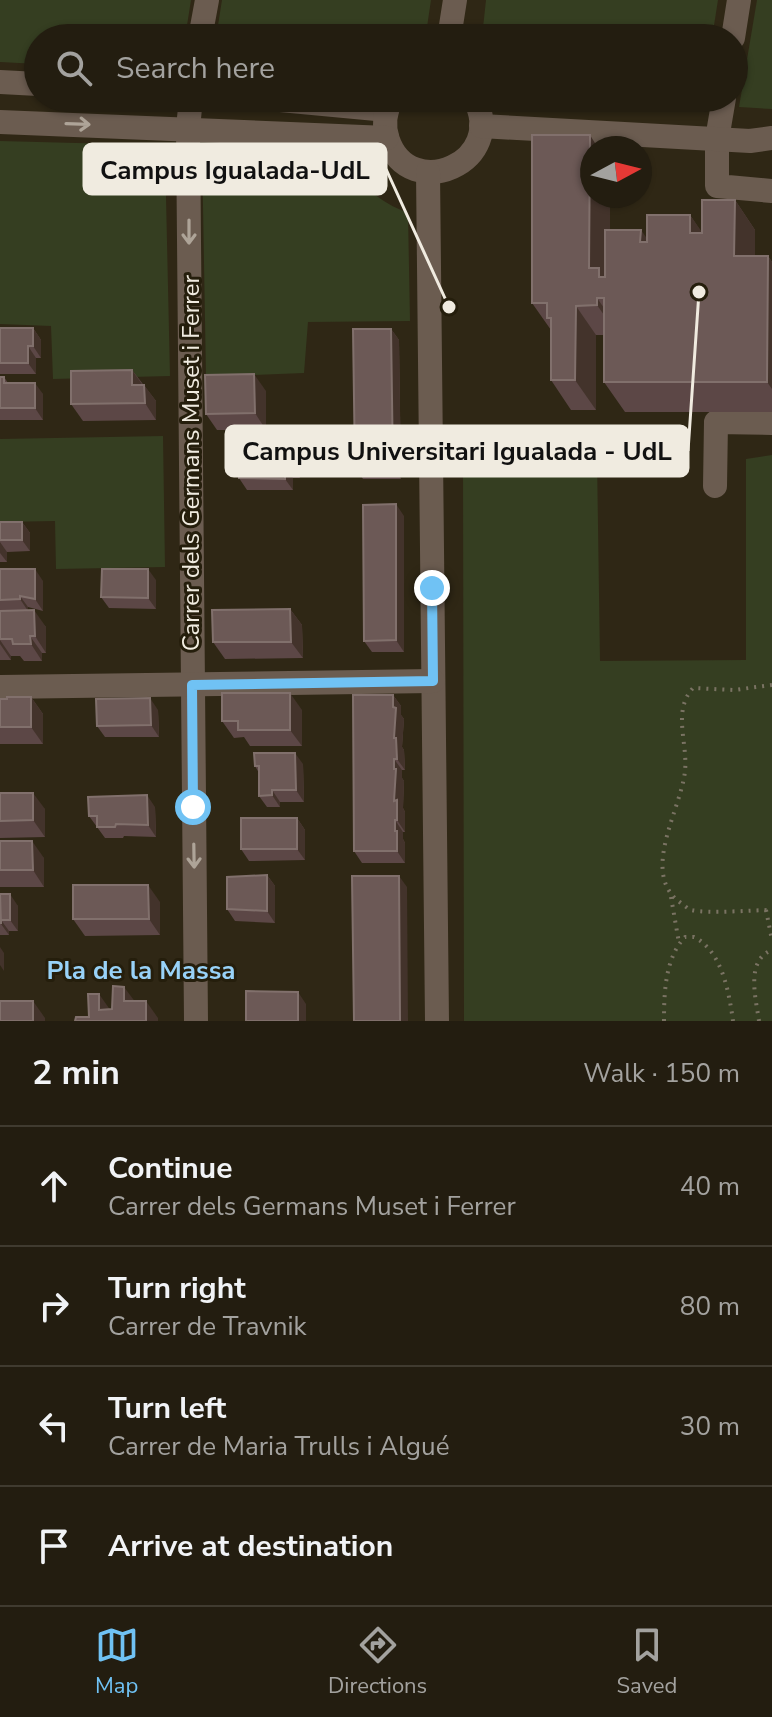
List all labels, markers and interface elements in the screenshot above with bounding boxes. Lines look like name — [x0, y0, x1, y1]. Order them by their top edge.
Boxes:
search box — [24, 24, 748, 112]
icon: search — [52, 46, 96, 90]
text: Search here — [116, 48, 275, 89]
one-way arrow — [64, 117, 91, 132]
north arrow — [580, 136, 652, 208]
callout: Campus Igualada-UdL — [84, 144, 386, 194]
text: Campus Igualada-UdL — [100, 153, 370, 188]
one-way arrow — [181, 218, 197, 245]
street label: Carrer dels Germans Muset i Ferrer — [175, 274, 207, 651]
callout: Campus Universitari Igualada - UdL — [226, 426, 688, 476]
text: Campus Universitari Igualada - UdL — [242, 434, 672, 469]
route end — [414, 570, 450, 606]
route start — [175, 789, 211, 825]
one-way arrow — [186, 842, 202, 869]
district label: Pla de la Massa — [46, 953, 236, 988]
text: 2 min — [32, 1050, 120, 1096]
text: Walk · 150 m — [583, 1056, 740, 1091]
text: Continue — [108, 1148, 233, 1189]
icon: ahead — [32, 1164, 76, 1208]
text: 40 m — [680, 1169, 740, 1204]
text: Carrer dels Germans Muset i Ferrer — [108, 1189, 516, 1224]
text: Turn right — [108, 1268, 246, 1309]
icon: right — [32, 1284, 76, 1328]
text: 80 m — [680, 1289, 740, 1324]
text: Carrer de Travnik — [108, 1309, 306, 1344]
text: Turn left — [108, 1388, 226, 1429]
icon: left — [32, 1404, 76, 1448]
text: 30 m — [680, 1409, 740, 1444]
text: Carrer de Maria Trulls i Algué — [108, 1429, 450, 1464]
icon: arrive — [32, 1524, 76, 1568]
text: Arrive at destination — [108, 1526, 393, 1567]
tab: Map — [95, 1623, 139, 1701]
tab: Directions — [328, 1623, 427, 1701]
tab: Saved — [617, 1623, 677, 1701]

